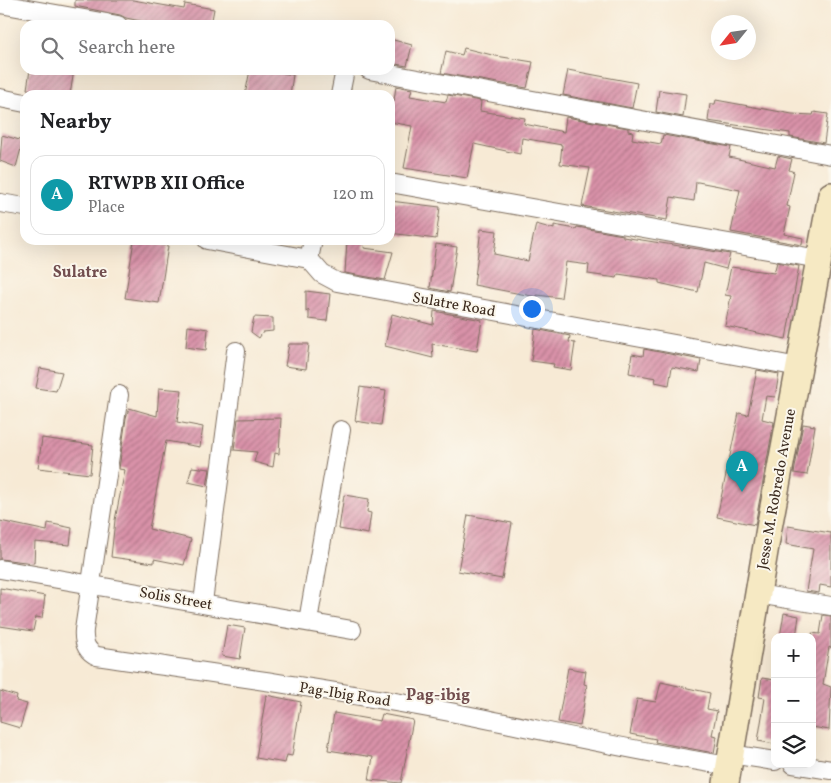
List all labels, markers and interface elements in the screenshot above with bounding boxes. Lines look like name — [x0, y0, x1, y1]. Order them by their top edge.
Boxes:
north arrow — [711, 15, 756, 60]
search box — [20, 20, 395, 75]
icon: search — [38, 34, 66, 62]
text: Search here — [78, 35, 175, 61]
text: Nearby — [40, 108, 111, 137]
text: RTWPB XII Office — [88, 171, 245, 197]
text: A — [51, 184, 63, 206]
text: 120 m — [332, 184, 374, 206]
text: Place — [88, 197, 125, 219]
district label: Sulatre — [53, 262, 107, 284]
street label: Sulatre Road — [411, 288, 497, 323]
your location — [519, 296, 545, 322]
street label: Jesse M. Robredo Avenue — [753, 407, 802, 572]
pin: A — [726, 451, 758, 492]
street label: Solis Street — [138, 583, 214, 616]
map controls — [771, 633, 816, 768]
button: + — [771, 633, 816, 678]
street label: Pag-Ibig Road — [298, 678, 392, 713]
button: − — [771, 678, 816, 723]
district label: Pag-ibig — [406, 685, 470, 707]
button: layers — [771, 723, 816, 768]

